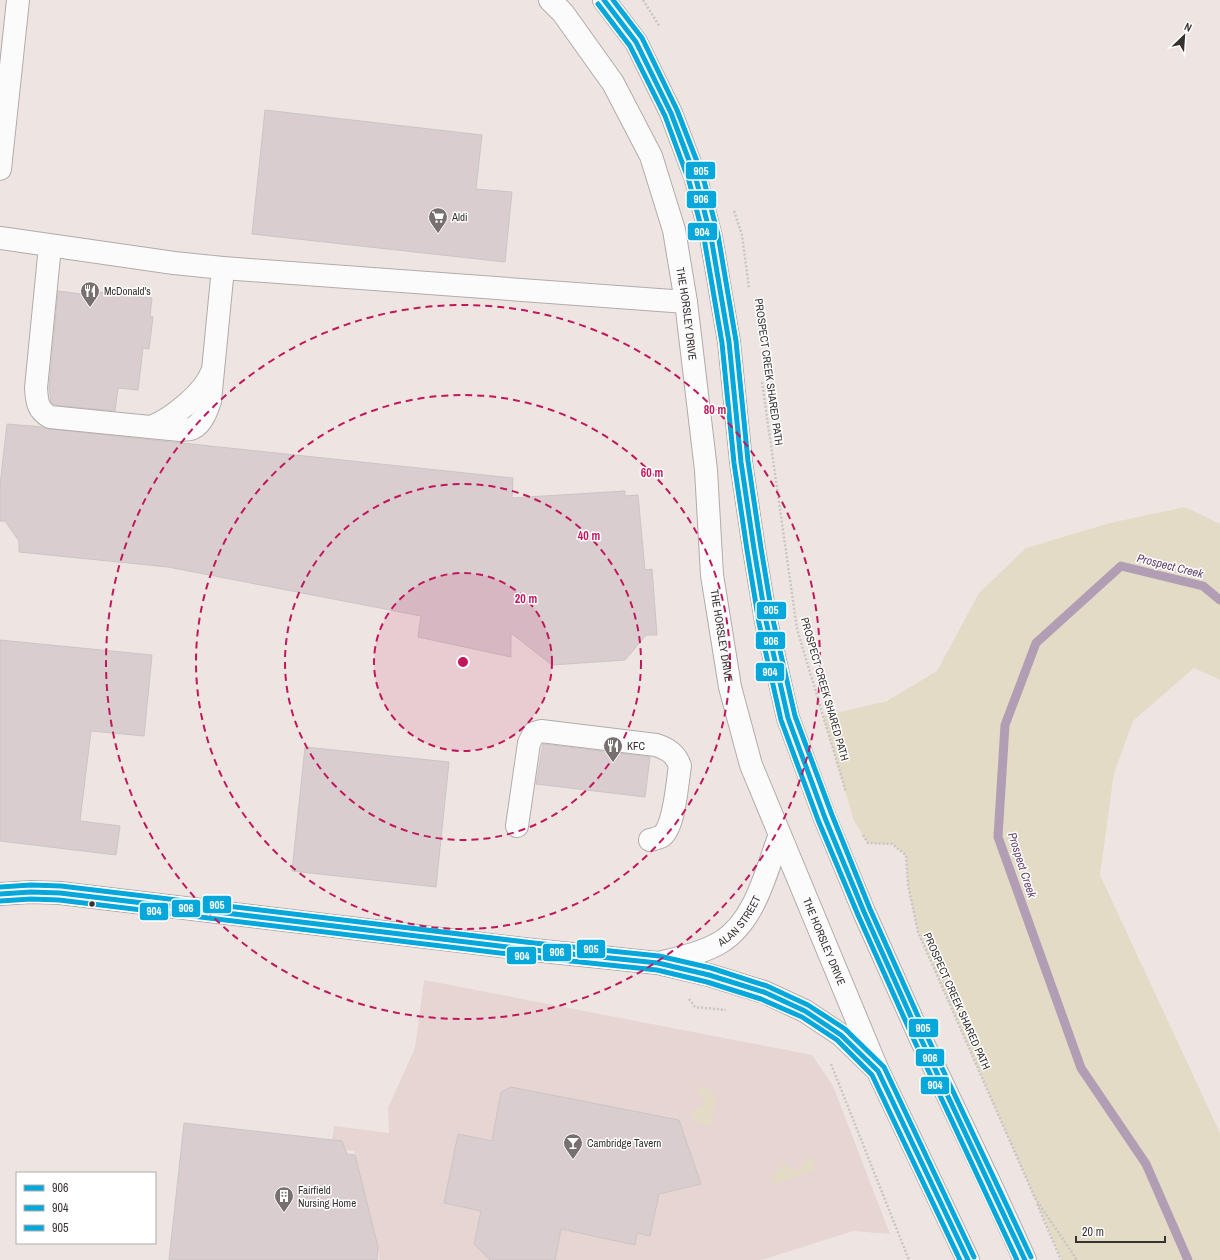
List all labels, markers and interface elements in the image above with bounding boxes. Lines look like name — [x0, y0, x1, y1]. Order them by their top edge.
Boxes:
north arrow — [1164, 16, 1204, 56]
text: N — [1182, 19, 1194, 35]
line badge: 905 — [685, 161, 716, 180]
text: 905 — [693, 164, 709, 178]
line badge: 906 — [686, 190, 717, 209]
text: 906 — [693, 192, 709, 206]
supermarket icon: Aldi — [427, 206, 449, 234]
place label: Aldi — [451, 210, 468, 224]
line badge: 904 — [687, 222, 718, 241]
text: 904 — [694, 225, 710, 239]
street label: THE HORSLEY DRIVE — [673, 266, 700, 361]
restaurant icon: McDonald's — [79, 280, 101, 308]
place label: McDonald's — [104, 284, 151, 298]
street label: PROSPECT CREEK SHARED PATH — [752, 298, 786, 446]
text: 80 m — [704, 402, 726, 418]
text: 60 m — [641, 465, 663, 481]
text: 40 m — [578, 528, 600, 544]
water label: Prospect Creek — [1135, 550, 1206, 582]
street label: THE HORSLEY DRIVE — [707, 588, 736, 683]
text: 20 m — [515, 591, 537, 607]
line badge: 905 — [756, 601, 787, 620]
text: 905 — [763, 603, 779, 617]
street label: PROSPECT CREEK SHARED PATH — [798, 616, 852, 762]
line badge: 906 — [755, 631, 786, 650]
text: 906 — [763, 634, 779, 648]
centre of rings — [456, 655, 470, 669]
line badge: 904 — [755, 662, 785, 682]
text: 904 — [762, 665, 778, 679]
restaurant icon: KFC — [602, 735, 624, 763]
place label: KFC — [627, 739, 646, 753]
water label: Prospect Creek — [1004, 830, 1040, 901]
street label: ALAN STREET — [714, 893, 764, 950]
line badge: 905 — [202, 895, 232, 914]
street label: THE HORSLEY DRIVE — [800, 896, 849, 988]
text: 905 — [209, 898, 225, 912]
unlabelled marker — [87, 899, 97, 909]
line badge: 906 — [171, 899, 201, 918]
text: 906 — [178, 901, 194, 915]
line badge: 904 — [139, 902, 169, 921]
text: 904 — [146, 904, 162, 918]
street label: PROSPECT CREEK SHARED PATH — [920, 930, 994, 1072]
line badge: 905 — [576, 939, 606, 959]
text: 905 — [583, 942, 599, 956]
line badge: 906 — [542, 943, 572, 962]
text: 906 — [549, 945, 565, 959]
line badge: 904 — [506, 946, 537, 965]
text: 904 — [514, 949, 530, 963]
line badge: 905 — [908, 1018, 939, 1038]
text: 905 — [915, 1021, 931, 1035]
line badge: 906 — [915, 1048, 945, 1067]
text: 906 — [922, 1051, 938, 1065]
line badge: 904 — [920, 1076, 950, 1095]
text: 904 — [927, 1078, 943, 1092]
bar icon: Cambridge Tavern — [562, 1132, 584, 1160]
place label: Cambridge Tavern — [587, 1136, 661, 1150]
legend — [16, 1172, 156, 1244]
text: 906 — [52, 1180, 68, 1196]
place label: Fairfield Nursing Home — [298, 1183, 356, 1210]
building icon: Fairfield Nursing Home — [273, 1185, 295, 1213]
text: 904 — [52, 1200, 69, 1216]
scale bar — [1076, 1218, 1165, 1244]
text: 905 — [52, 1220, 69, 1236]
text: 20 m — [1082, 1224, 1104, 1240]

